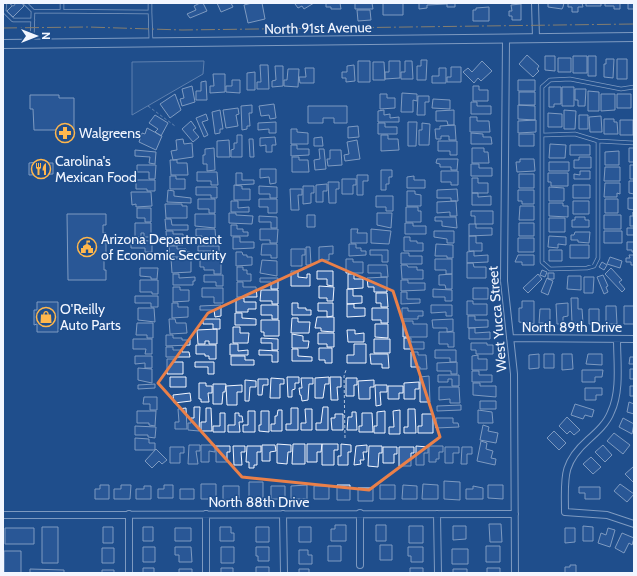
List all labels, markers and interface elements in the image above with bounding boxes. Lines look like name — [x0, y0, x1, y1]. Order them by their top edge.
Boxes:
north arrow — [16, 16, 56, 56]
street label: North 91st Avenue — [264, 18, 372, 38]
text: N — [39, 32, 53, 40]
pharmacy icon: Walgreens — [54, 122, 76, 144]
place label: Walgreens — [79, 124, 141, 142]
place label: Carolina's Mexican Food — [55, 152, 137, 186]
restaurant icon: Carolina's Mexican Food — [30, 158, 52, 180]
place label: Arizona Department of Economic Security — [101, 230, 226, 264]
public building icon: Arizona Department of Economic Security — [76, 236, 98, 258]
street label: West Yucca Street — [483, 265, 511, 373]
place label: O'Reilly Auto Parts — [60, 300, 121, 334]
shop icon: O'Reilly Auto Parts — [35, 306, 57, 328]
street label: North 89th Drive — [522, 318, 622, 336]
street label: North 88th Drive — [208, 493, 310, 511]

